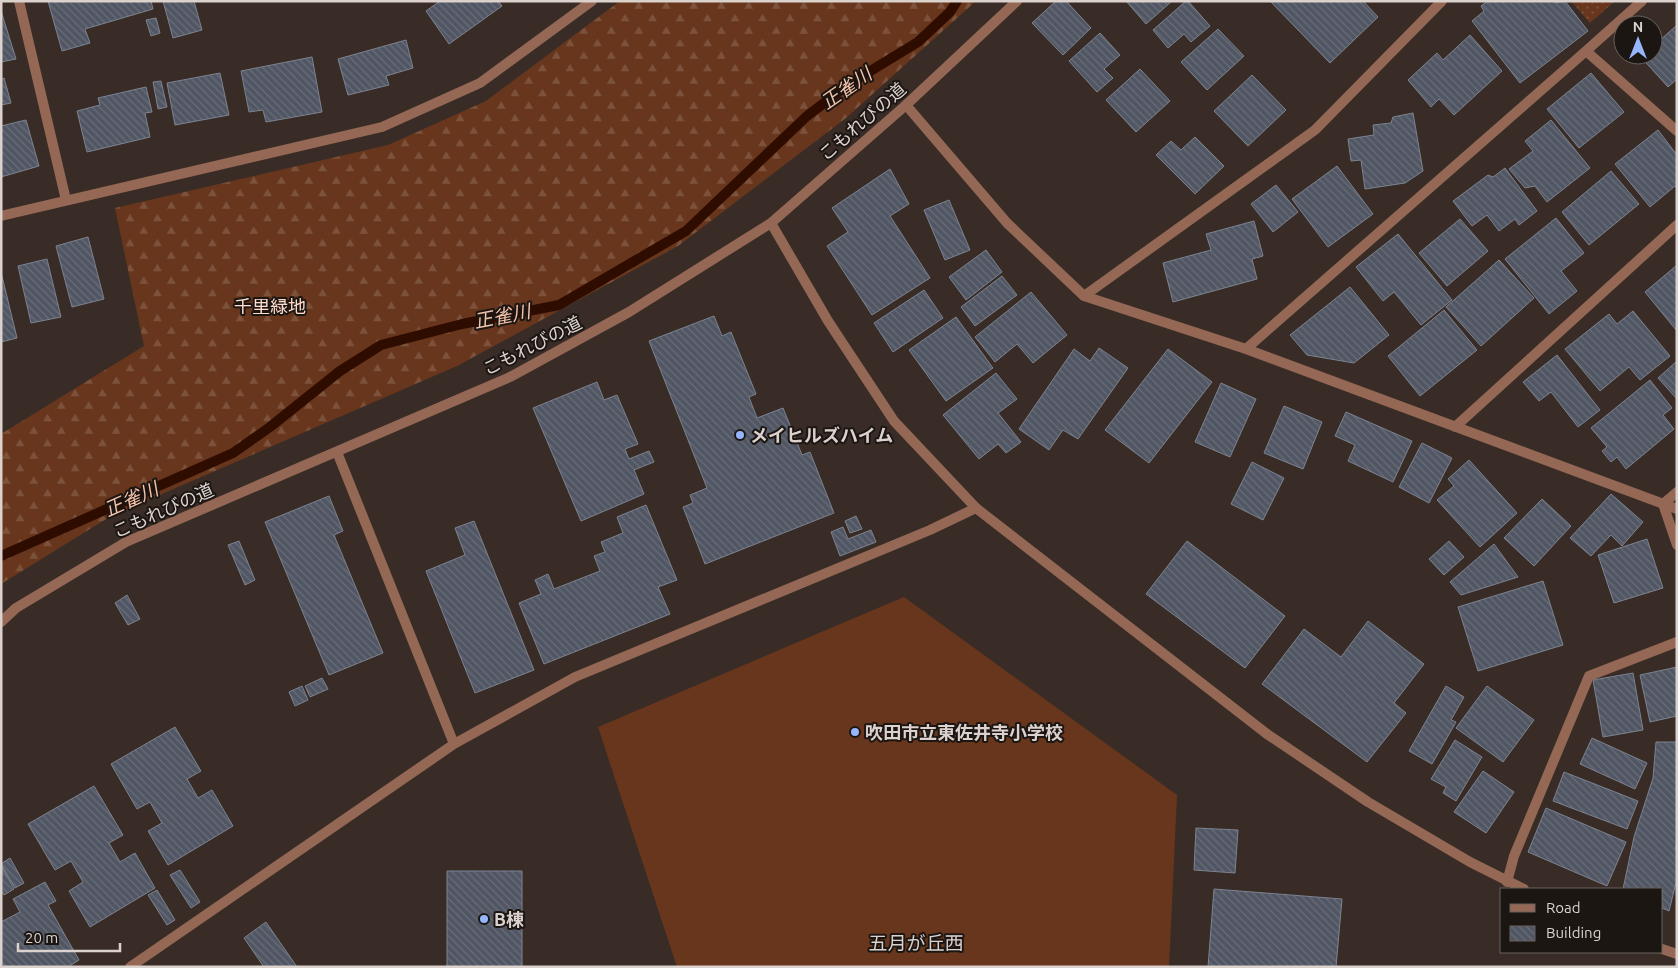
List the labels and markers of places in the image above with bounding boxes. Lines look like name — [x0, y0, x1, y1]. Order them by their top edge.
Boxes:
place label: メイヒルズハイム — [750, 425, 893, 445]
marker: メイヒルズハイム — [734, 429, 746, 441]
place label: 吹田市立東佐井寺小学校 — [865, 722, 1063, 742]
marker: 吹田市立東佐井寺小学校 — [849, 726, 861, 738]
place label: B棟 — [494, 909, 524, 929]
marker: B棟 — [478, 913, 490, 925]

